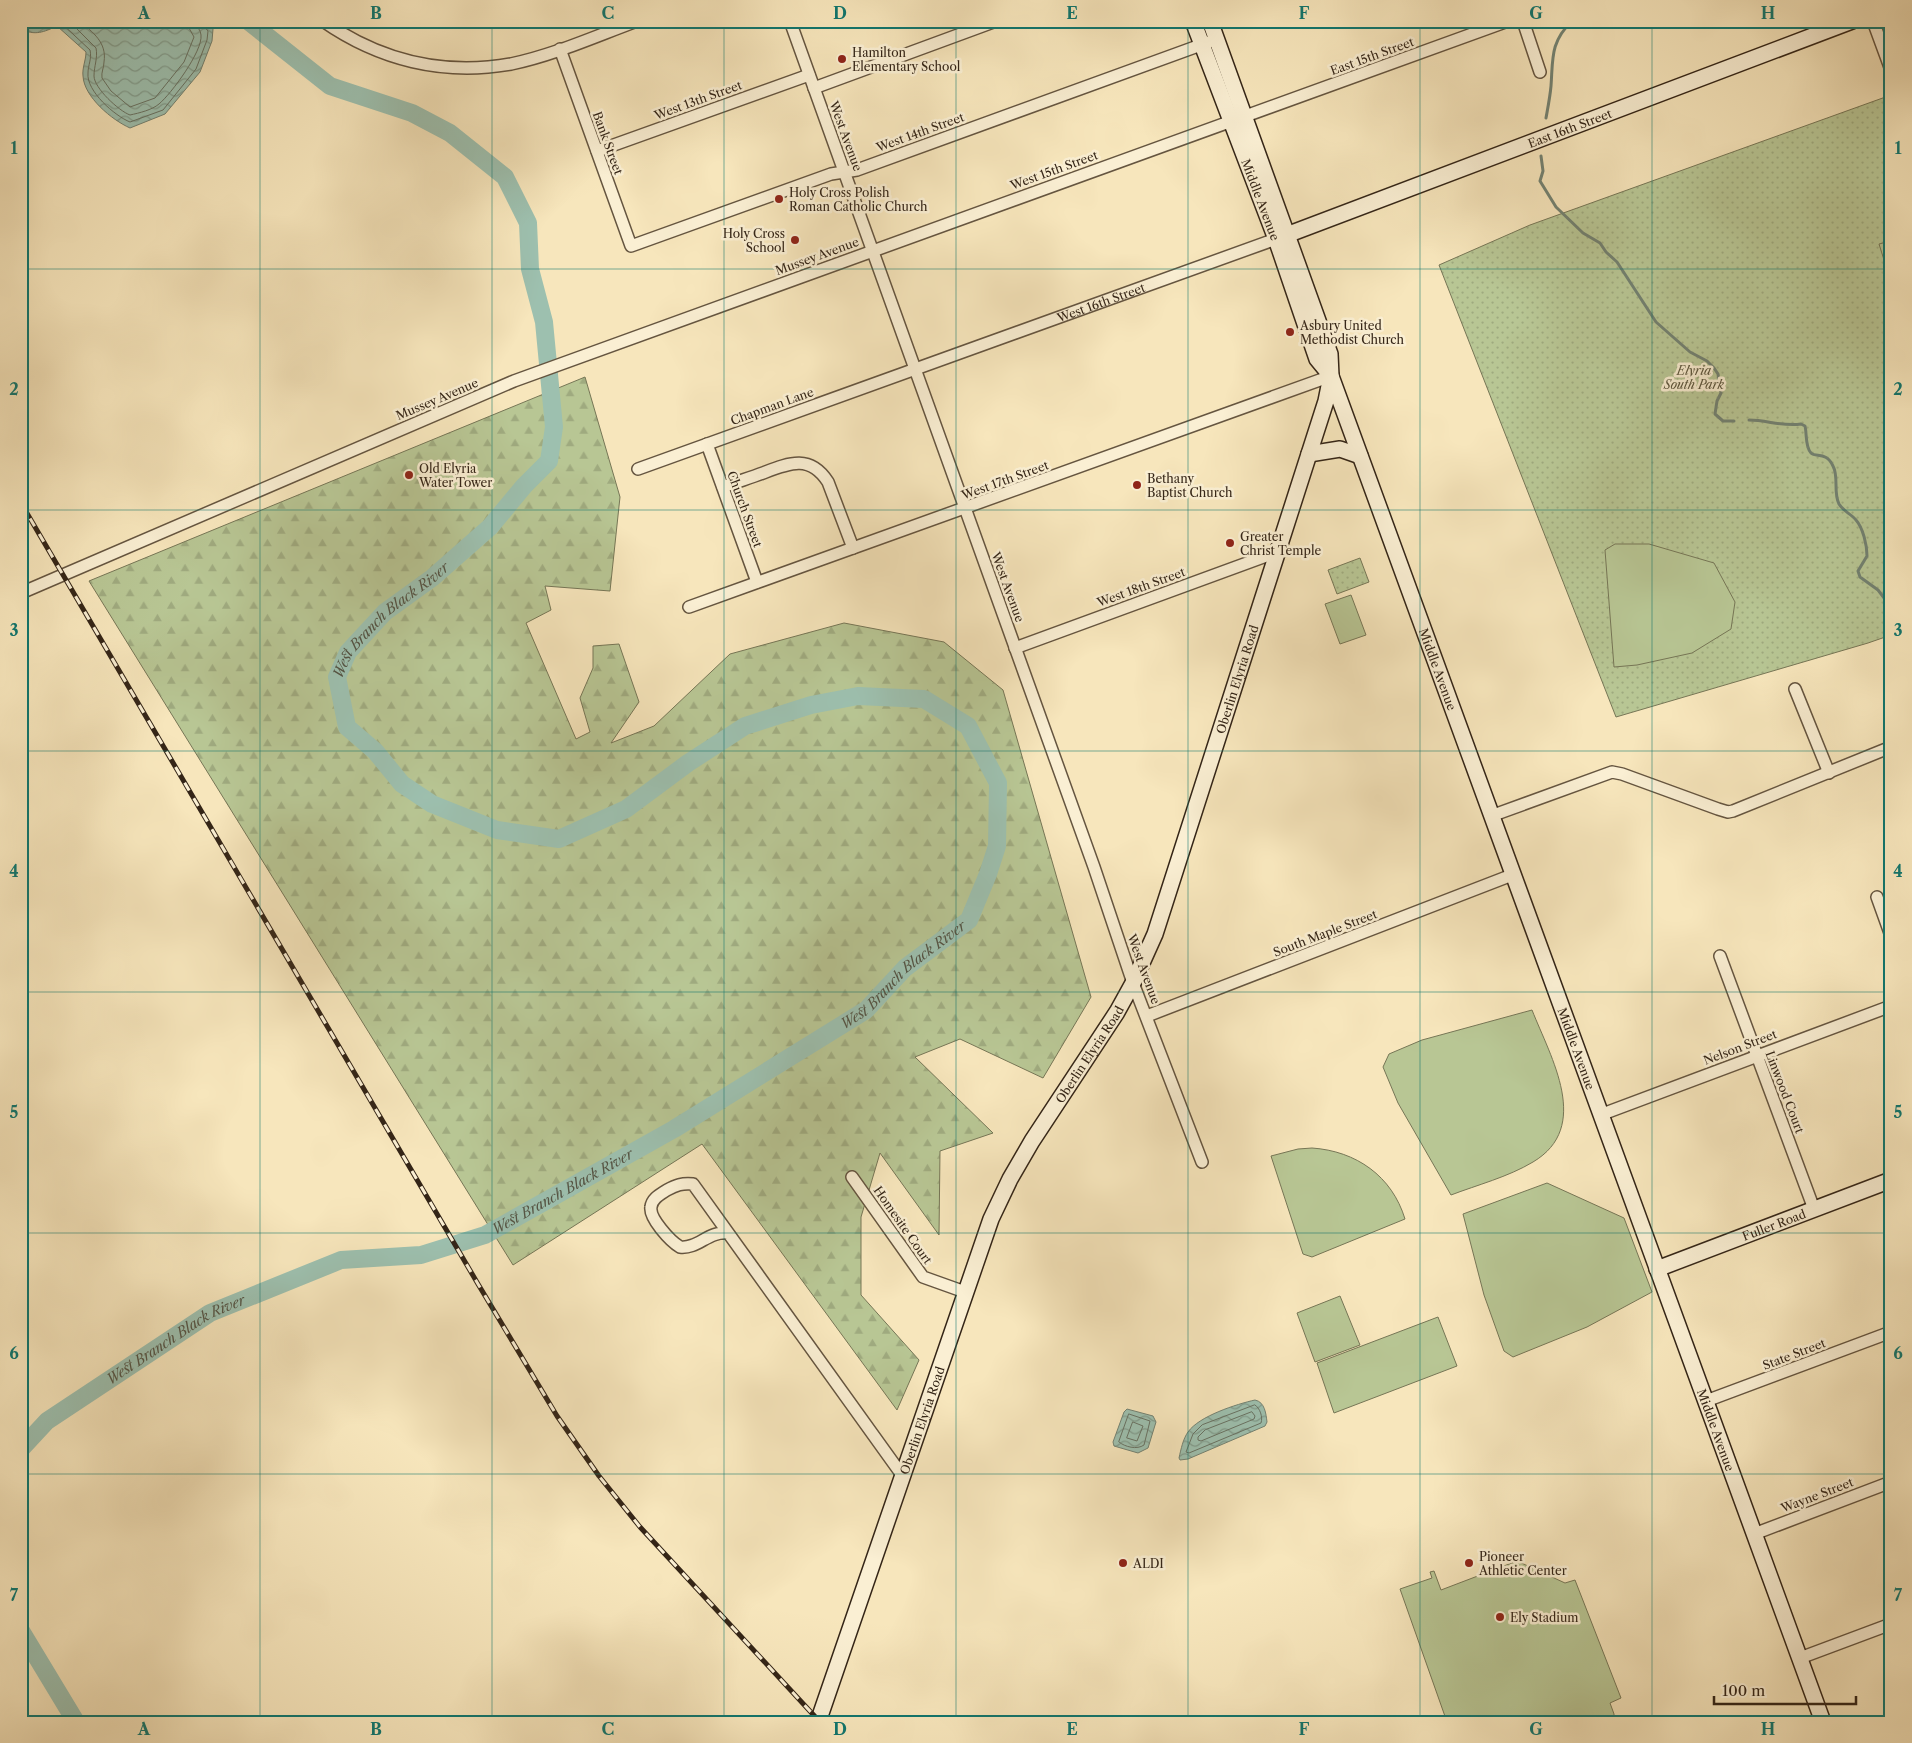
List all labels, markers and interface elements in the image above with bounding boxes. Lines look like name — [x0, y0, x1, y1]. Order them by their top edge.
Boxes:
text: A — [137, 3, 151, 23]
text: B — [370, 3, 382, 23]
text: C — [602, 3, 614, 23]
text: D — [833, 3, 847, 23]
text: E — [1066, 3, 1078, 23]
text: F — [1299, 3, 1310, 23]
text: G — [1529, 3, 1543, 23]
text: H — [1761, 3, 1775, 23]
street label: East 15th Street — [1328, 34, 1416, 78]
place label: Hamilton Elementary School — [852, 45, 961, 74]
marker: Hamilton Elementary School — [836, 53, 848, 65]
street label: West 13th Street — [651, 77, 745, 123]
street label: West Avenue — [826, 98, 866, 173]
street label: East 16th Street — [1526, 105, 1614, 151]
street label: Bank Street — [590, 109, 627, 177]
street label: West 14th Street — [873, 109, 967, 155]
text: 1 — [10, 138, 18, 158]
text: 1 — [1894, 138, 1902, 158]
street label: West 15th Street — [1007, 147, 1100, 193]
street label: Middle Avenue — [1239, 157, 1283, 243]
place label: Holy Cross Polish Roman Catholic Church — [789, 185, 928, 214]
marker: Holy Cross Polish Roman Catholic Church — [773, 193, 785, 205]
place label: Holy Cross School — [723, 226, 785, 255]
street label: Mussey Avenue — [773, 234, 861, 278]
marker: Holy Cross School — [789, 234, 801, 246]
street label: West 16th Street — [1054, 279, 1148, 325]
place label: Asbury United Methodist Church — [1299, 318, 1405, 347]
marker: Asbury United Methodist Church — [1284, 326, 1296, 338]
park label: Elyria South Park — [1663, 363, 1725, 392]
street label: Mussey Avenue — [394, 375, 481, 423]
text: 2 — [9, 379, 19, 399]
text: 2 — [1893, 379, 1903, 399]
street label: Chapman Lane — [728, 384, 816, 428]
street label: West 17th Street — [959, 457, 1051, 503]
place label: Old Elyria Water Tower — [418, 461, 492, 490]
marker: Old Elyria Water Tower — [403, 469, 415, 481]
street label: Church Street — [724, 469, 766, 550]
place label: Bethany Baptist Church — [1147, 471, 1233, 500]
marker: Bethany Baptist Church — [1131, 479, 1143, 491]
place label: Greater Christ Temple — [1240, 529, 1321, 558]
marker: Greater Christ Temple — [1224, 537, 1236, 549]
street label: West Avenue — [988, 549, 1028, 624]
water label: West Branch Black River — [329, 557, 454, 681]
street label: West 18th Street — [1094, 564, 1188, 610]
text: 3 — [9, 620, 19, 640]
text: 3 — [1893, 620, 1903, 640]
street label: Oberlin Elyria Road — [1212, 622, 1261, 735]
street label: Middle Avenue — [1416, 626, 1460, 712]
text: 4 — [9, 861, 19, 881]
text: 4 — [1893, 861, 1903, 881]
street label: South Maple Street — [1271, 906, 1380, 960]
water label: West Branch Black River — [837, 916, 971, 1033]
street label: West Avenue — [1124, 931, 1164, 1006]
street label: Oberlin Elyria Road — [1052, 1003, 1127, 1106]
street label: Middle Avenue — [1555, 1005, 1599, 1092]
street label: Nelson Street — [1701, 1026, 1779, 1068]
street label: Linwood Court — [1762, 1049, 1808, 1136]
text: 5 — [10, 1102, 19, 1122]
text: 5 — [1894, 1102, 1903, 1122]
water label: West Branch Black River — [488, 1144, 638, 1239]
street label: Homesite Court — [871, 1183, 936, 1267]
street label: Fuller Road — [1740, 1205, 1808, 1243]
water label: West Branch Black River — [103, 1290, 249, 1388]
street label: State Street — [1761, 1335, 1828, 1373]
text: 6 — [9, 1343, 19, 1363]
text: 6 — [1893, 1343, 1903, 1363]
street label: Oberlin Elyria Road — [896, 1364, 947, 1476]
street label: Middle Avenue — [1694, 1387, 1738, 1473]
street label: Wayne Street — [1778, 1474, 1856, 1516]
place label: Pioneer Athletic Center — [1478, 1549, 1567, 1578]
place label: ALDI — [1132, 1556, 1164, 1571]
marker: ALDI — [1117, 1557, 1129, 1569]
marker: Pioneer Athletic Center — [1463, 1557, 1475, 1569]
text: 7 — [10, 1585, 19, 1605]
text: 7 — [1894, 1585, 1903, 1605]
place label: Ely Stadium — [1510, 1610, 1579, 1625]
marker: Ely Stadium — [1494, 1611, 1506, 1623]
scale bar — [1714, 1673, 1857, 1705]
text: 100 m — [1722, 1681, 1765, 1700]
text: A — [137, 1719, 151, 1739]
text: B — [370, 1719, 382, 1739]
text: C — [602, 1719, 614, 1739]
text: D — [833, 1719, 847, 1739]
text: E — [1066, 1719, 1078, 1739]
text: F — [1299, 1719, 1310, 1739]
text: G — [1529, 1719, 1543, 1739]
text: H — [1761, 1719, 1775, 1739]

